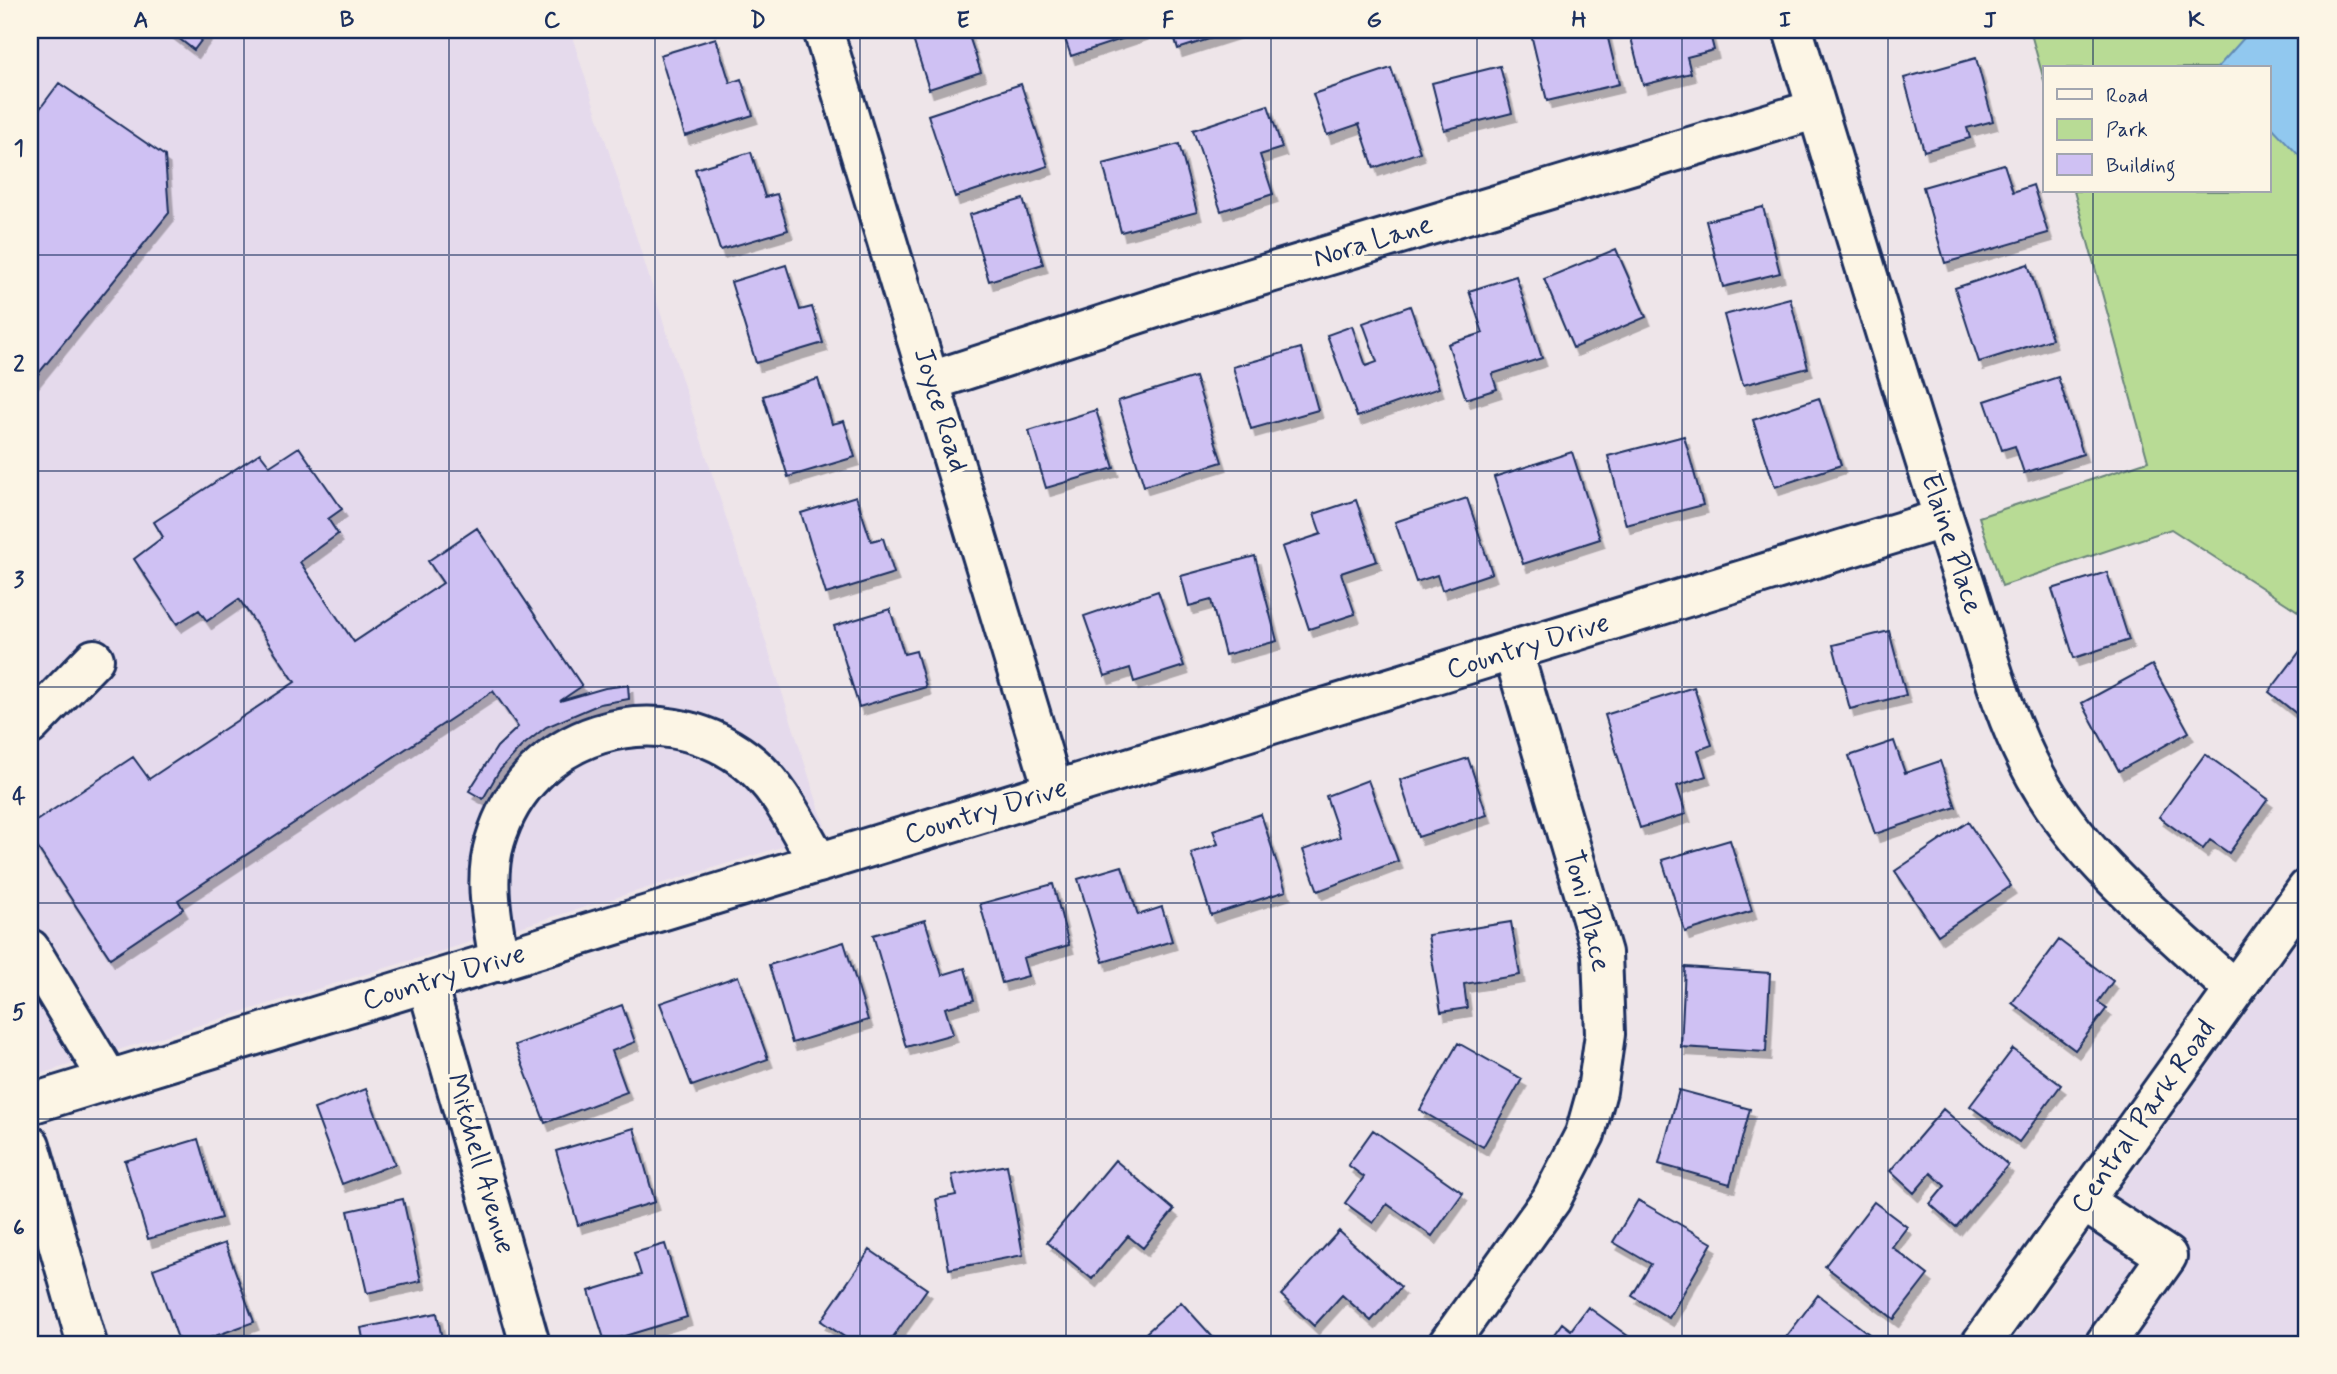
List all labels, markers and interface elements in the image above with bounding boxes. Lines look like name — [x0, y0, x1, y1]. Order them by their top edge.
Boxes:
text: A — [133, 6, 149, 36]
text: B — [340, 6, 355, 36]
text: C — [544, 6, 561, 36]
text: D — [750, 6, 766, 36]
text: E — [956, 6, 970, 36]
text: F — [1162, 6, 1174, 36]
text: G — [1366, 6, 1382, 36]
text: H — [1571, 6, 1587, 36]
text: I — [1779, 6, 1791, 36]
text: J — [1983, 6, 1997, 36]
text: K — [2188, 6, 2205, 36]
legend — [2043, 66, 2270, 192]
text: Road — [2106, 82, 2148, 110]
text: Park — [2106, 116, 2148, 144]
text: 1 — [14, 134, 24, 164]
text: Building — [2106, 152, 2176, 182]
street label: Nora Lane — [1309, 206, 1437, 278]
street label: Joyce Road — [904, 343, 976, 477]
text: 2 — [13, 350, 25, 380]
street label: Elaine Place — [1911, 469, 1991, 619]
text: 3 — [14, 566, 25, 596]
street label: Country Drive — [1442, 605, 1614, 689]
street label: Country Drive — [900, 770, 1072, 854]
text: 4 — [12, 782, 26, 812]
street label: Toni Place — [1553, 846, 1619, 976]
street label: Country Drive — [358, 936, 530, 1020]
text: 5 — [12, 998, 26, 1028]
street label: Central Park Road — [2063, 1012, 2225, 1222]
street label: Mitchell Avenue — [437, 1070, 523, 1258]
text: 6 — [13, 1214, 25, 1244]

